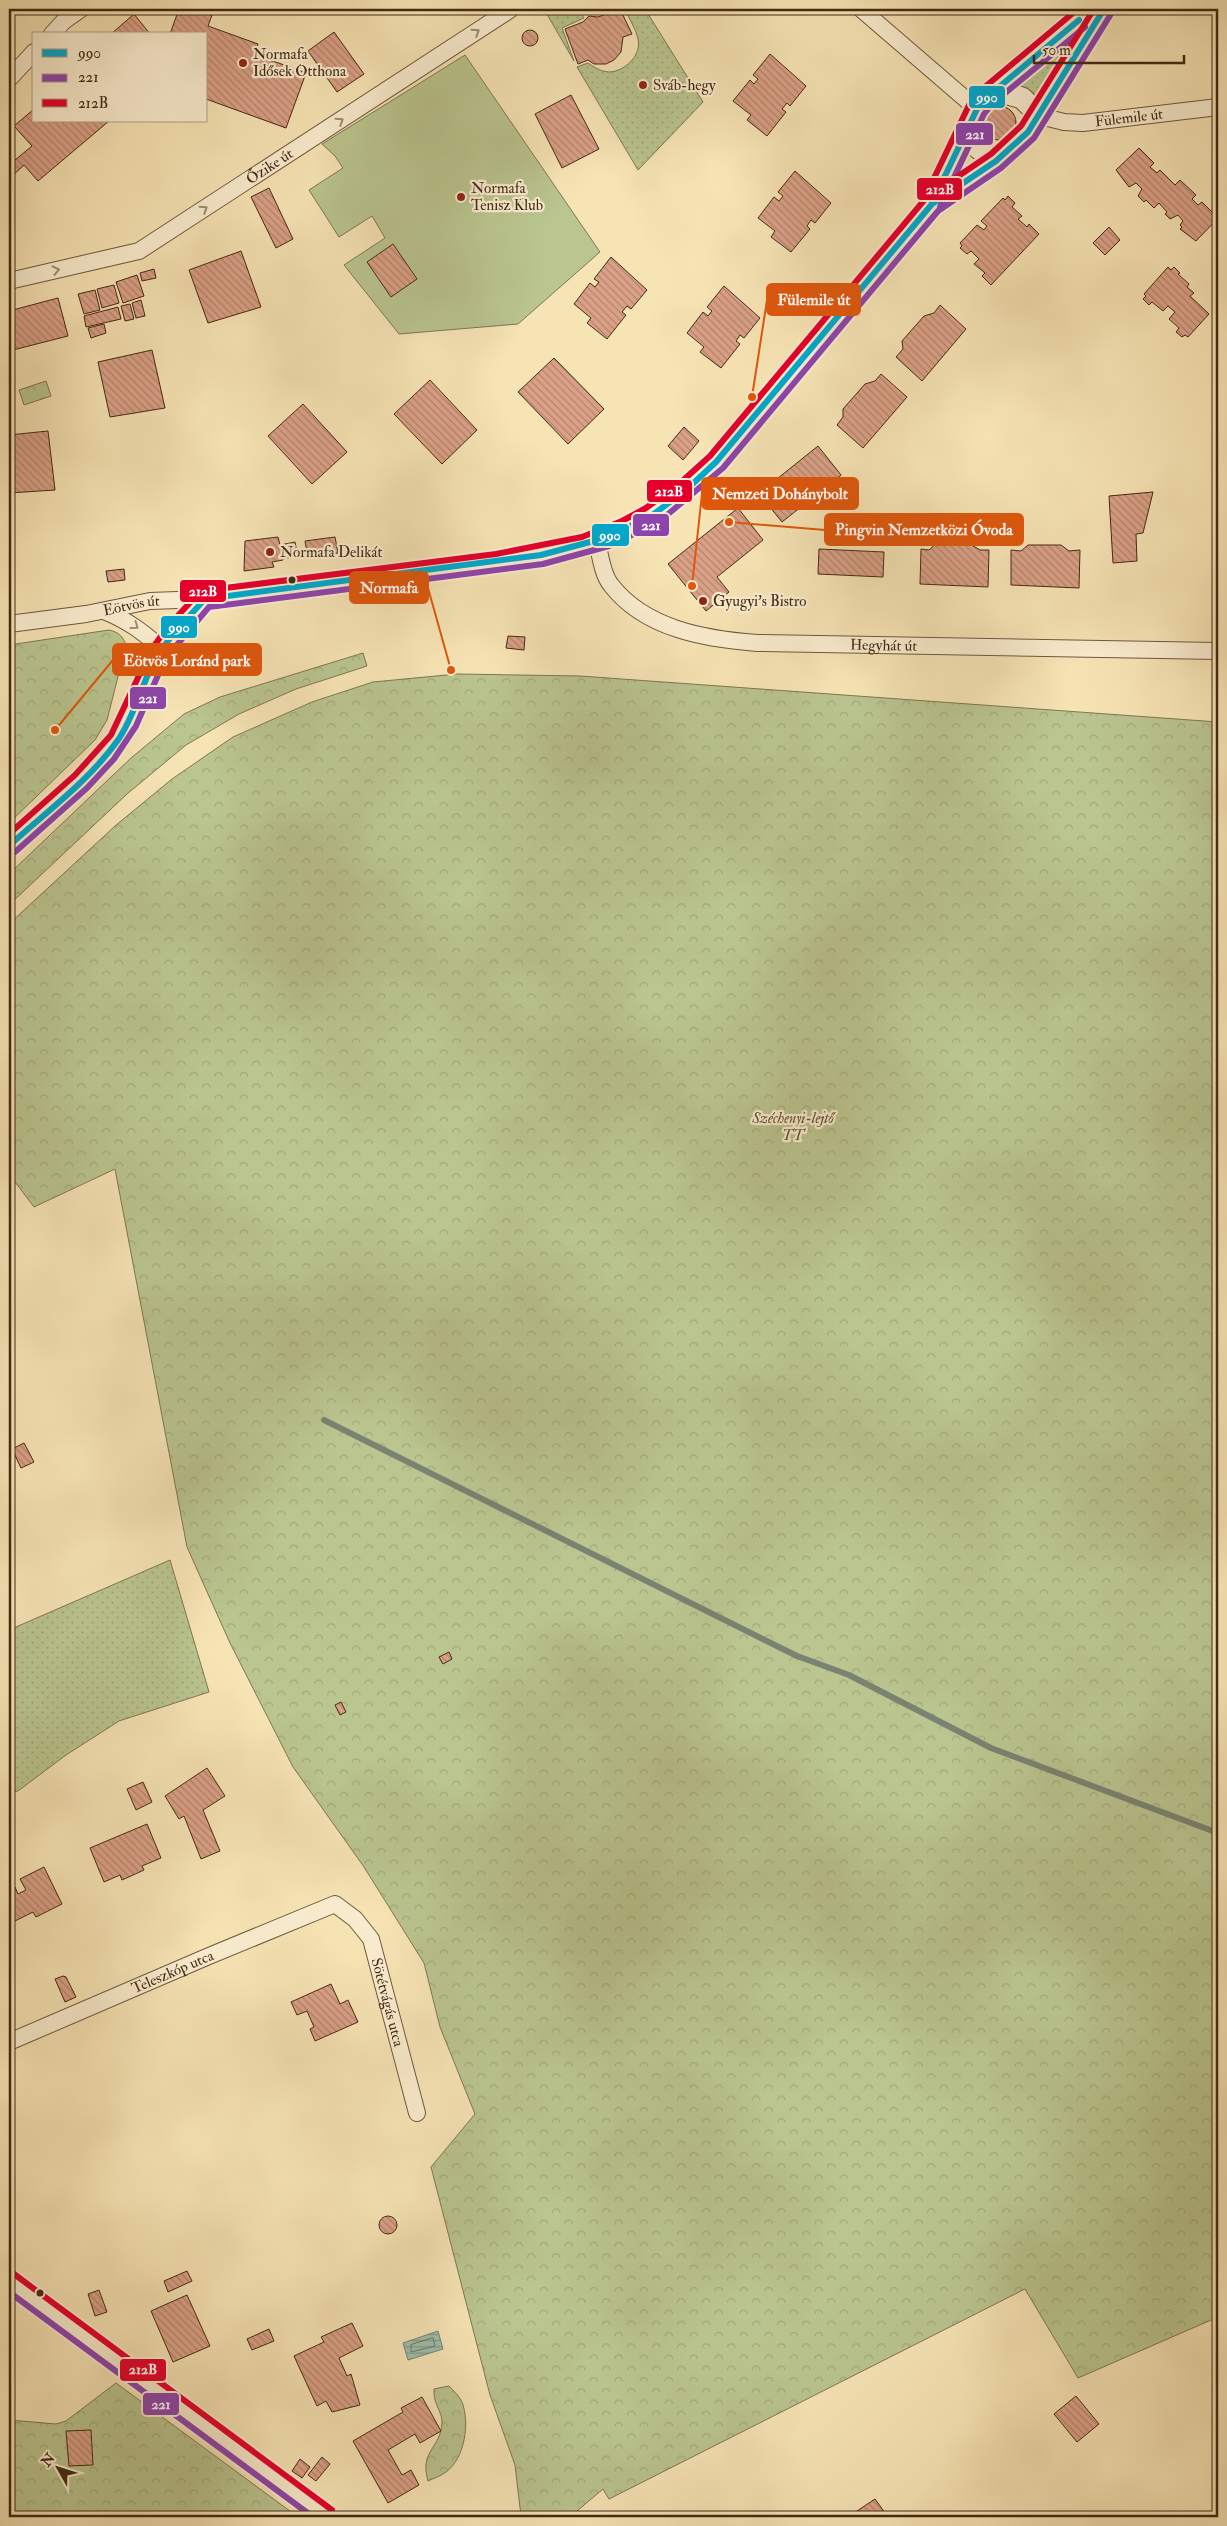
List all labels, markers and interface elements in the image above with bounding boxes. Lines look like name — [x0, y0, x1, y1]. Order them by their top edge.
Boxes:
one-way arrow — [471, 28, 480, 38]
legend — [32, 32, 208, 122]
scale bar — [1034, 32, 1184, 64]
text: 50 m — [1042, 41, 1071, 60]
text: 990 — [77, 44, 101, 63]
place label: Normafa Idősek Otthona — [253, 45, 347, 81]
marker: Normafa Idősek Otthona — [237, 57, 249, 69]
text: 221 — [78, 68, 99, 87]
place label: Sváb-hegy — [653, 76, 716, 95]
marker: Sváb-hegy — [637, 79, 649, 91]
line badge: 990 — [968, 85, 1006, 109]
text: 990 — [974, 89, 998, 106]
text: 212B — [78, 94, 108, 113]
street label: Fülemile út — [1094, 105, 1164, 132]
one-way arrow — [335, 118, 344, 127]
line badge: 221 — [955, 122, 994, 146]
text: 221 — [965, 126, 985, 143]
street label: Őzike út — [241, 144, 297, 189]
line badge: 212B — [916, 177, 963, 201]
place label: Normafa Tenisz Klub — [471, 179, 543, 215]
text: 212B — [926, 181, 954, 198]
marker: Normafa Tenisz Klub — [455, 191, 467, 203]
one-way arrow — [199, 206, 208, 215]
one-way arrow — [52, 265, 61, 276]
callout: Fülemile út — [767, 284, 860, 315]
text: Fülemile út — [778, 290, 851, 310]
callout: Nemzeti Dohánybolt — [702, 478, 858, 509]
line badge: 212B — [646, 479, 693, 503]
text: 212B — [655, 483, 683, 500]
text: Nemzeti Dohánybolt — [711, 484, 849, 505]
line badge: 221 — [632, 513, 670, 537]
callout: Pingvin Nemzetközi Óvoda — [825, 514, 1023, 545]
text: 221 — [641, 517, 661, 534]
text: Pingvin Nemzetközi Óvoda — [835, 519, 1013, 541]
line badge: 990 — [591, 523, 630, 547]
text: 990 — [597, 527, 621, 544]
place label: Normafa Delikát — [280, 543, 382, 562]
marker: Normafa Delikát — [264, 546, 276, 558]
callout: Normafa — [350, 572, 428, 603]
unlabelled marker — [287, 575, 297, 585]
text: Normafa — [359, 578, 419, 598]
line badge: 212B — [179, 579, 227, 603]
text: 212B — [189, 583, 217, 600]
street label: Eötvös út — [101, 592, 160, 620]
place label: Gyugyi's Bistro — [713, 592, 806, 611]
marker: Gyugyi's Bistro — [697, 595, 709, 607]
line badge: 990 — [160, 615, 198, 639]
text: 990 — [166, 619, 190, 636]
one-way arrow — [129, 620, 139, 629]
street label: Hegyhát út — [850, 636, 917, 656]
callout: Eötvös Loránd park — [113, 644, 261, 675]
text: Eötvös Loránd park — [123, 651, 251, 672]
line badge: 221 — [129, 686, 167, 710]
text: 221 — [138, 690, 158, 707]
park label: Széchenyi-lejtő TT — [751, 1109, 836, 1145]
street label: Teleszkóp utca — [129, 1946, 217, 1998]
street label: Sötétvágás utca — [366, 1956, 408, 2049]
unlabelled marker — [35, 2288, 45, 2298]
line badge: 212B — [119, 2358, 167, 2382]
text: 212B — [129, 2361, 157, 2378]
line badge: 221 — [142, 2392, 180, 2416]
text: 221 — [151, 2396, 171, 2413]
north arrow — [32, 2444, 82, 2494]
text: N — [37, 2450, 59, 2471]

